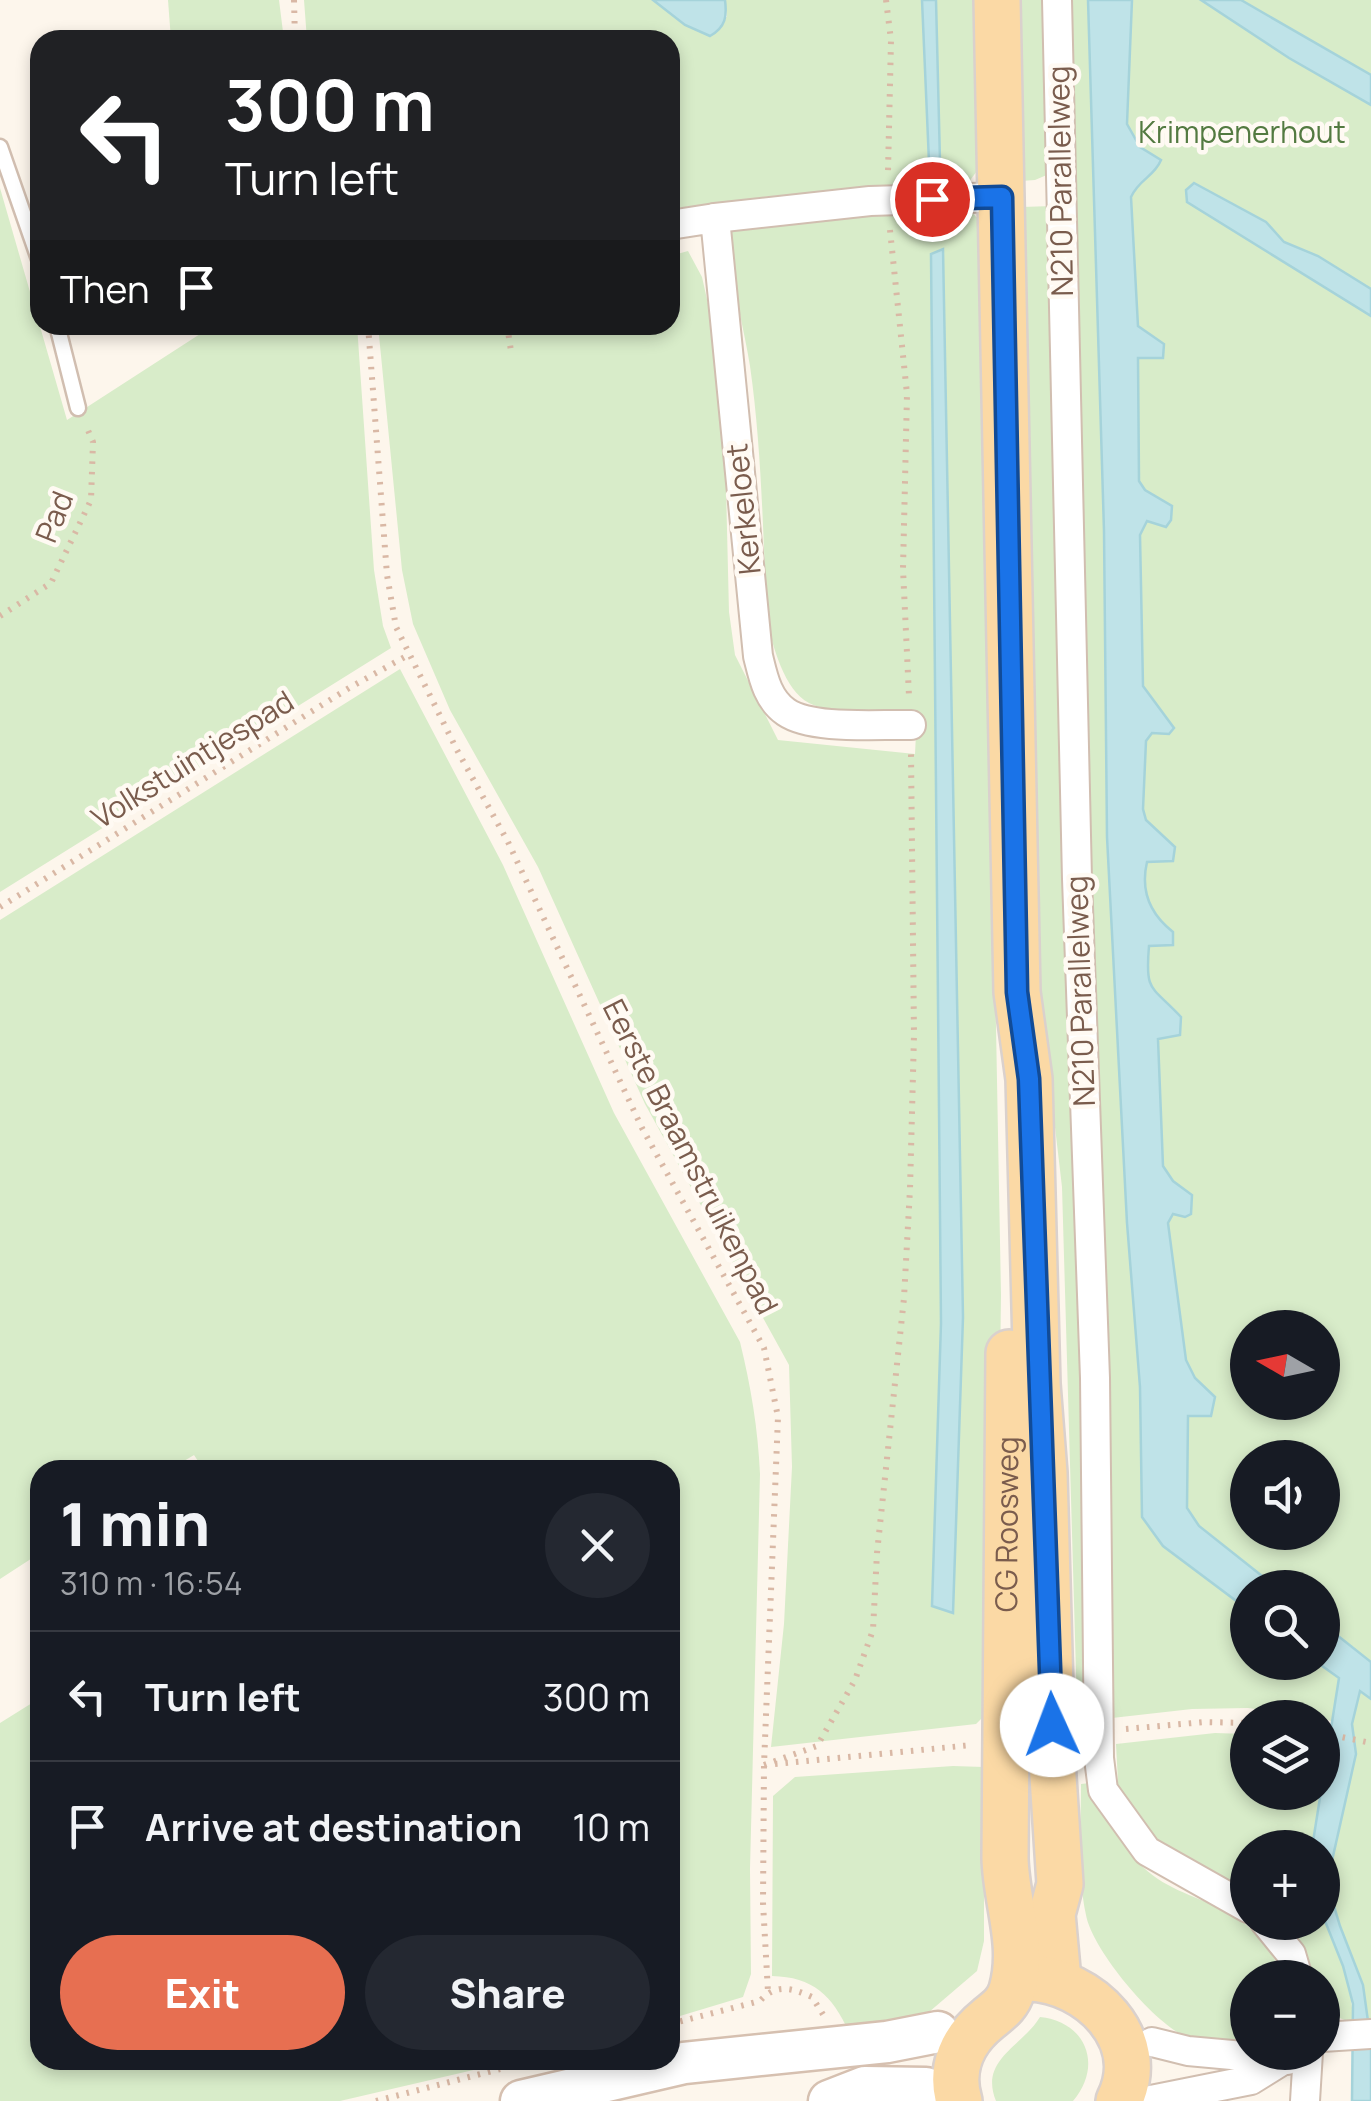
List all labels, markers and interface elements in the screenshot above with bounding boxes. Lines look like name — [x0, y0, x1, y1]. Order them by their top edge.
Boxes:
text: 300 m — [225, 56, 435, 152]
street label: N210 Parallelweg — [1037, 65, 1082, 297]
icon: left — [60, 70, 190, 200]
park label: Krimpenerhout — [1138, 111, 1346, 152]
text: Turn left — [225, 147, 399, 209]
pin — [890, 157, 975, 242]
icon: arrive — [905, 172, 960, 227]
icon: arrive — [169, 260, 224, 315]
text: Then — [60, 262, 149, 314]
street label: Kerkeloet — [715, 442, 770, 577]
street label: Pad — [25, 485, 82, 548]
street label: Volkstuintjespad — [83, 680, 301, 837]
street label: N210 Parallelweg — [1055, 875, 1104, 1107]
street label: Eerste Braamstruikenpad — [594, 992, 789, 1321]
north arrow — [1230, 1310, 1340, 1420]
map controls — [1230, 1310, 1340, 2070]
street label: CG Roosweg — [985, 1436, 1027, 1612]
button: sound — [1230, 1440, 1340, 1550]
text: 1 min — [60, 1482, 210, 1564]
button: close — [545, 1493, 650, 1598]
text: 310 m · 16:54 — [60, 1561, 243, 1605]
button: search — [1230, 1570, 1340, 1680]
icon: left — [60, 1669, 115, 1724]
text: Turn left — [145, 1670, 301, 1722]
text: 300 m — [543, 1670, 650, 1722]
position arrow — [1000, 1673, 1104, 1777]
button: layers — [1230, 1700, 1340, 1810]
icon: arrive — [60, 1799, 115, 1854]
text: Arrive at destination — [145, 1800, 522, 1852]
text: 10 m — [572, 1800, 650, 1852]
button: + — [1230, 1830, 1340, 1940]
button: Exit — [60, 1935, 345, 2050]
button: Share — [365, 1935, 650, 2050]
button: − — [1230, 1960, 1340, 2070]

